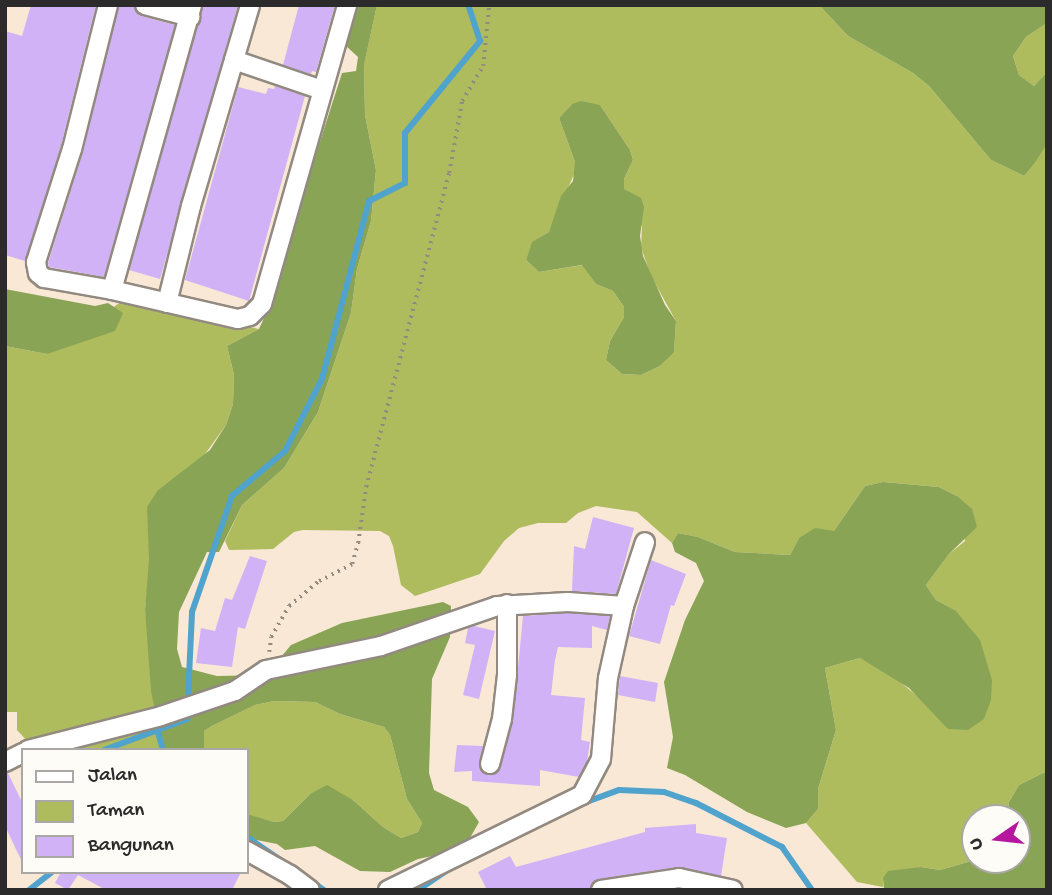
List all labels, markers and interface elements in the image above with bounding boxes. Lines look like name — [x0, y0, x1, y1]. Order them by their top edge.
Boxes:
legend — [21, 748, 248, 874]
text: Jalan — [88, 764, 137, 789]
text: Taman — [88, 799, 144, 824]
north arrow — [961, 804, 1031, 874]
text: Bangunan — [88, 834, 174, 859]
text: U — [965, 836, 990, 852]

